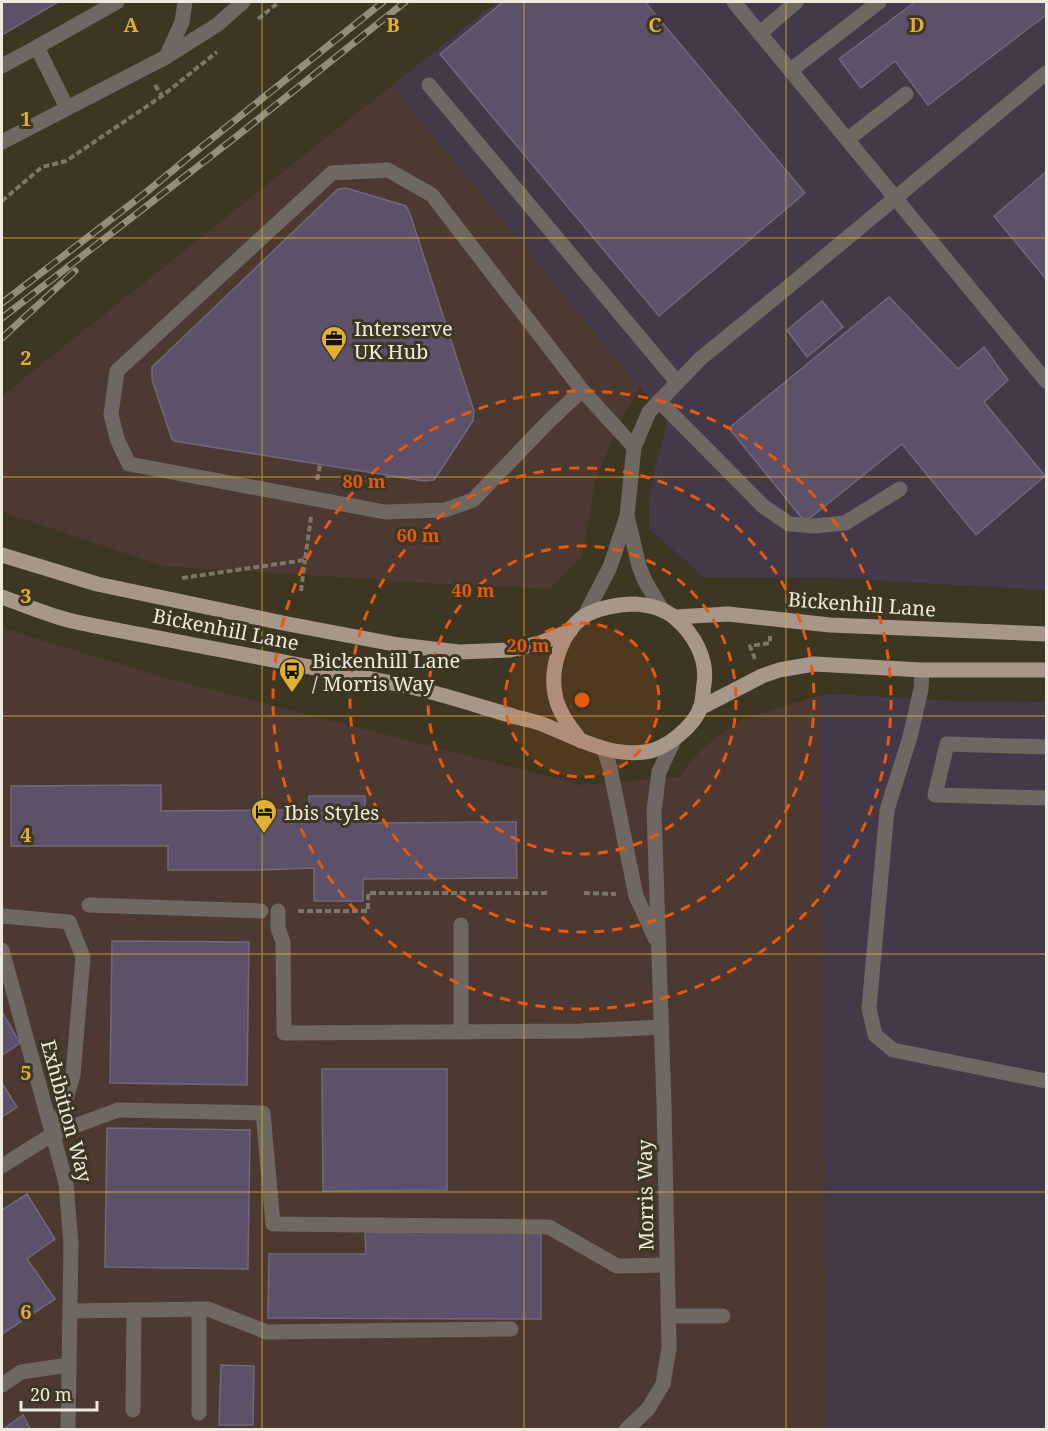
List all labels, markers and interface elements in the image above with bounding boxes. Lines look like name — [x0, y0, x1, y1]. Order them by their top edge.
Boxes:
text: A — [123, 11, 139, 38]
text: B — [386, 11, 400, 38]
text: C — [648, 11, 662, 38]
text: D — [909, 11, 925, 38]
text: 1 — [20, 105, 32, 132]
place label: Interserve UK Hub — [354, 315, 453, 365]
office icon: Interserve UK Hub — [319, 324, 349, 362]
text: 2 — [20, 344, 32, 371]
text: 80 m — [343, 469, 386, 493]
text: 60 m — [397, 523, 440, 547]
text: 40 m — [452, 578, 495, 602]
text: 3 — [20, 582, 32, 609]
street label: Bickenhill Lane — [787, 585, 937, 623]
street label: Bickenhill Lane — [151, 602, 301, 656]
text: 20 m — [507, 633, 550, 657]
place label: Bickenhill Lane / Morris Way — [312, 647, 460, 697]
bus stop icon: Bickenhill Lane / Morris Way — [277, 656, 307, 694]
centre of rings — [572, 690, 592, 710]
hotel icon: Ibis Styles — [249, 797, 279, 835]
place label: Ibis Styles — [284, 799, 379, 826]
text: 4 — [20, 821, 32, 848]
street label: Exhibition Way — [35, 1037, 99, 1186]
text: 5 — [20, 1059, 32, 1086]
street label: Morris Way — [631, 1138, 659, 1251]
text: 6 — [20, 1298, 32, 1325]
scale bar — [21, 1374, 98, 1412]
text: 20 m — [30, 1382, 72, 1406]

